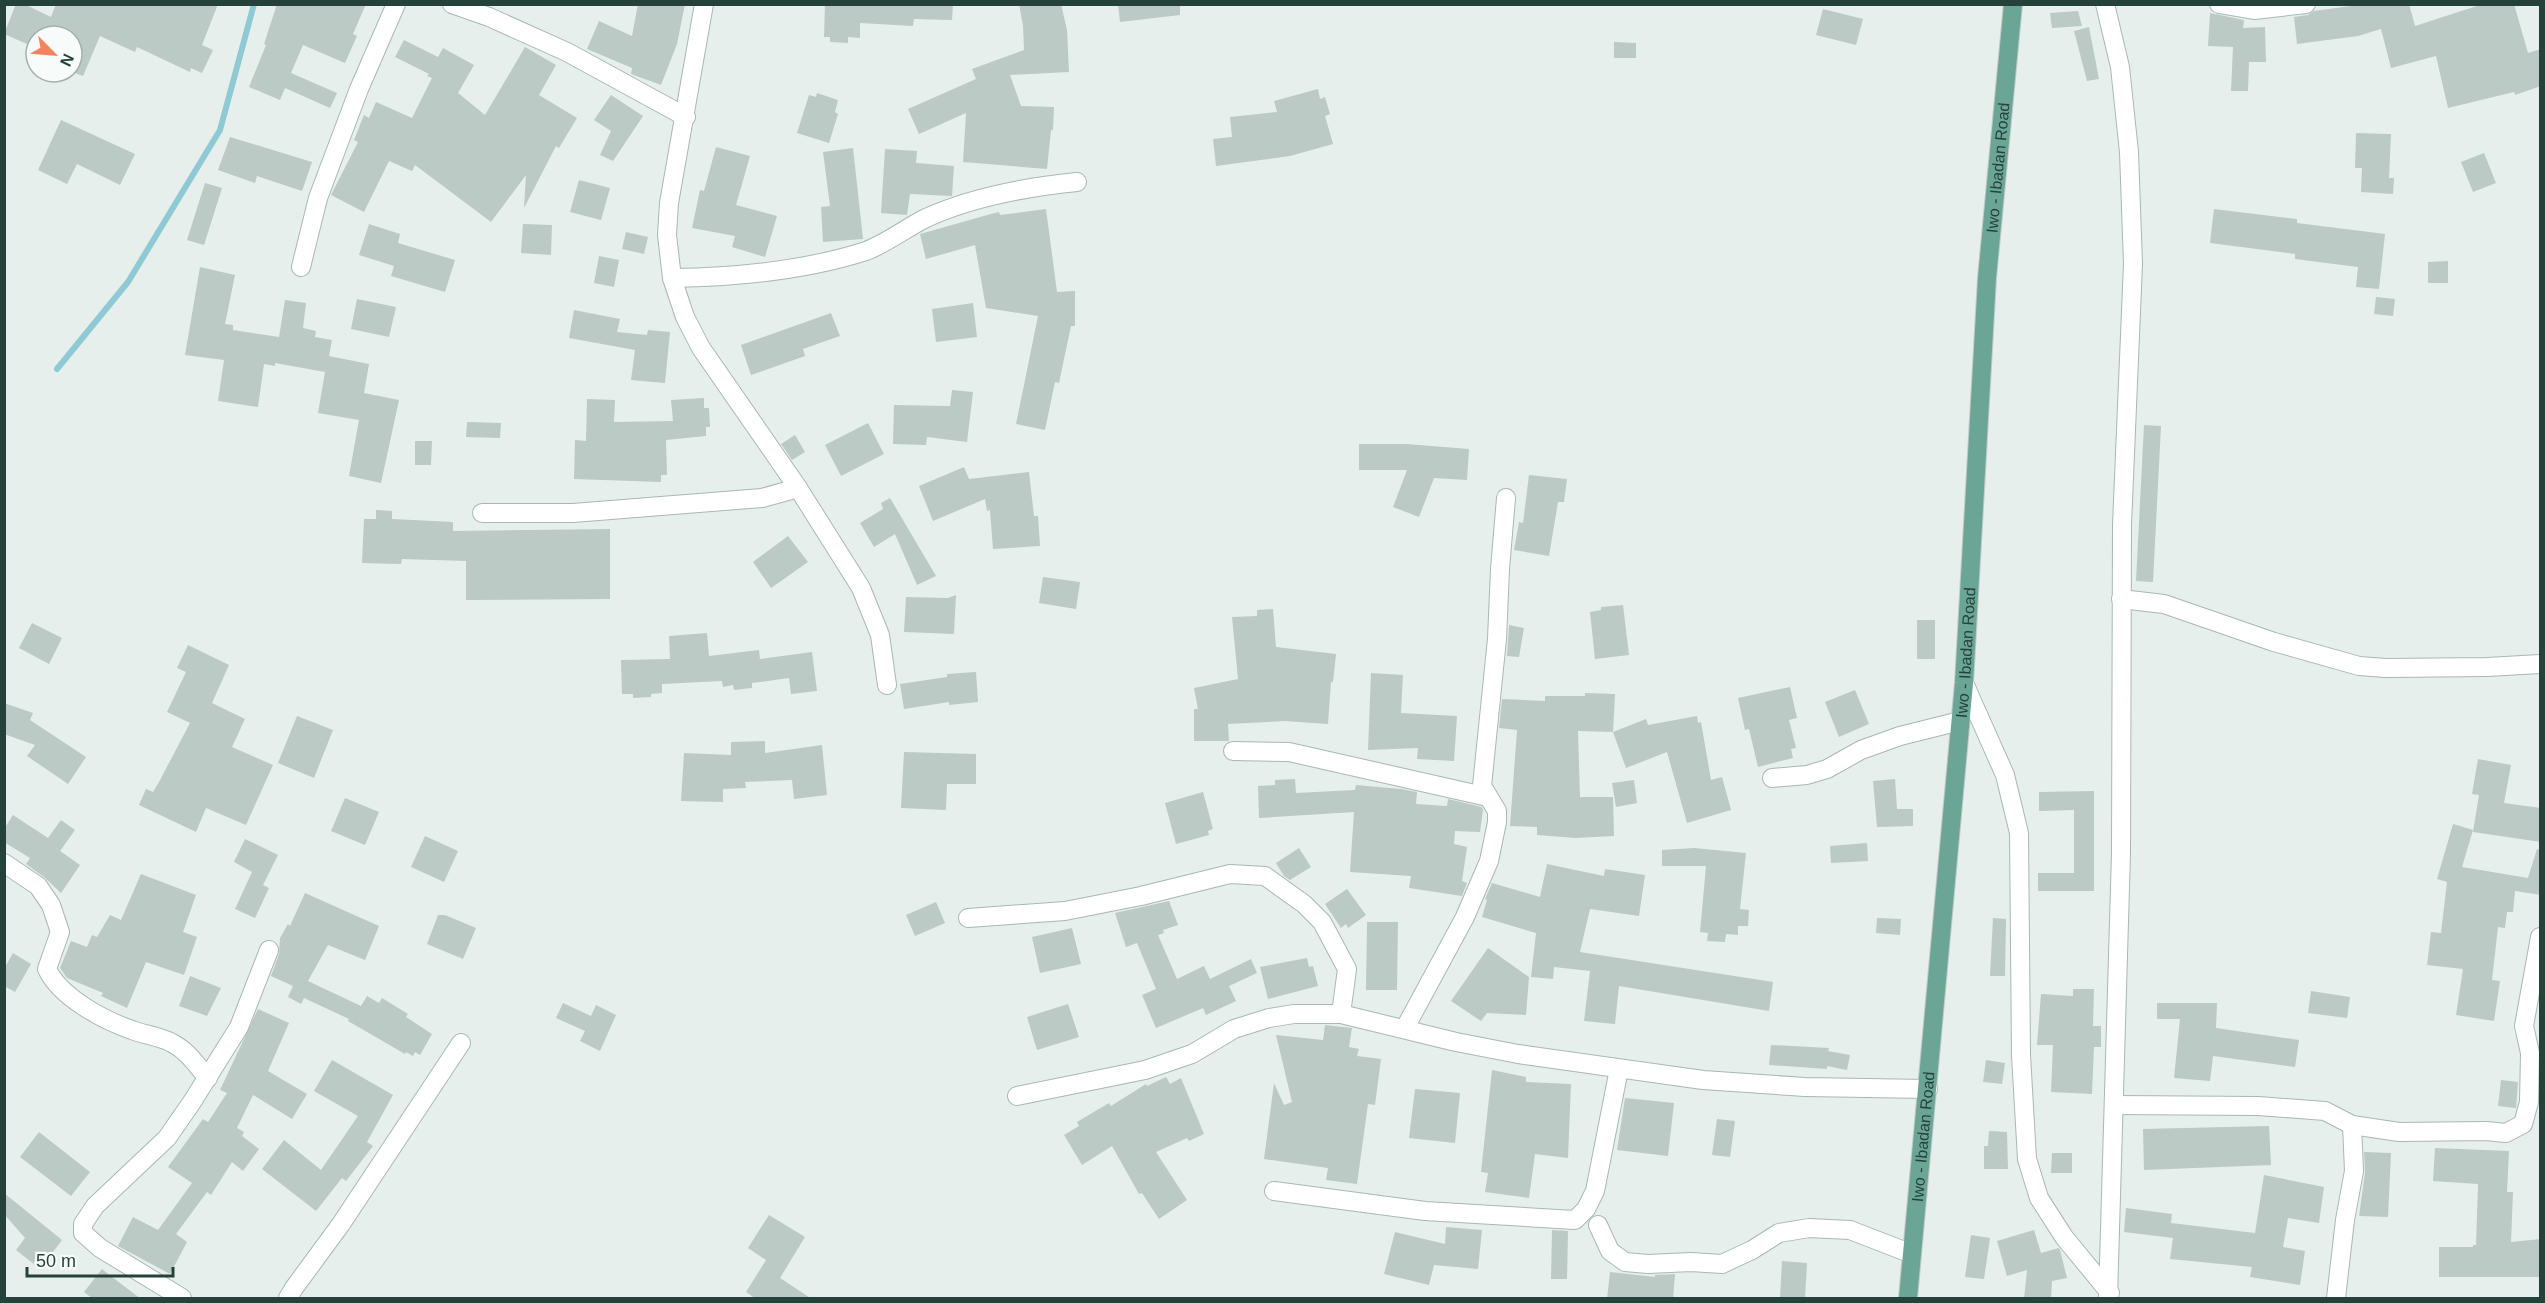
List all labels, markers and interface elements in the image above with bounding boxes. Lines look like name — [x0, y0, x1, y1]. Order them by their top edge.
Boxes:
north arrow — [24, 24, 84, 84]
text: N — [57, 51, 77, 69]
street label: Iwo - Ibadan Road — [1983, 102, 2013, 234]
street label: Iwo - Ibadan Road — [1953, 587, 1978, 719]
street label: Iwo - Ibadan Road — [1909, 1071, 1938, 1203]
scale bar — [27, 1240, 172, 1278]
text: 50 m — [36, 1251, 76, 1271]

